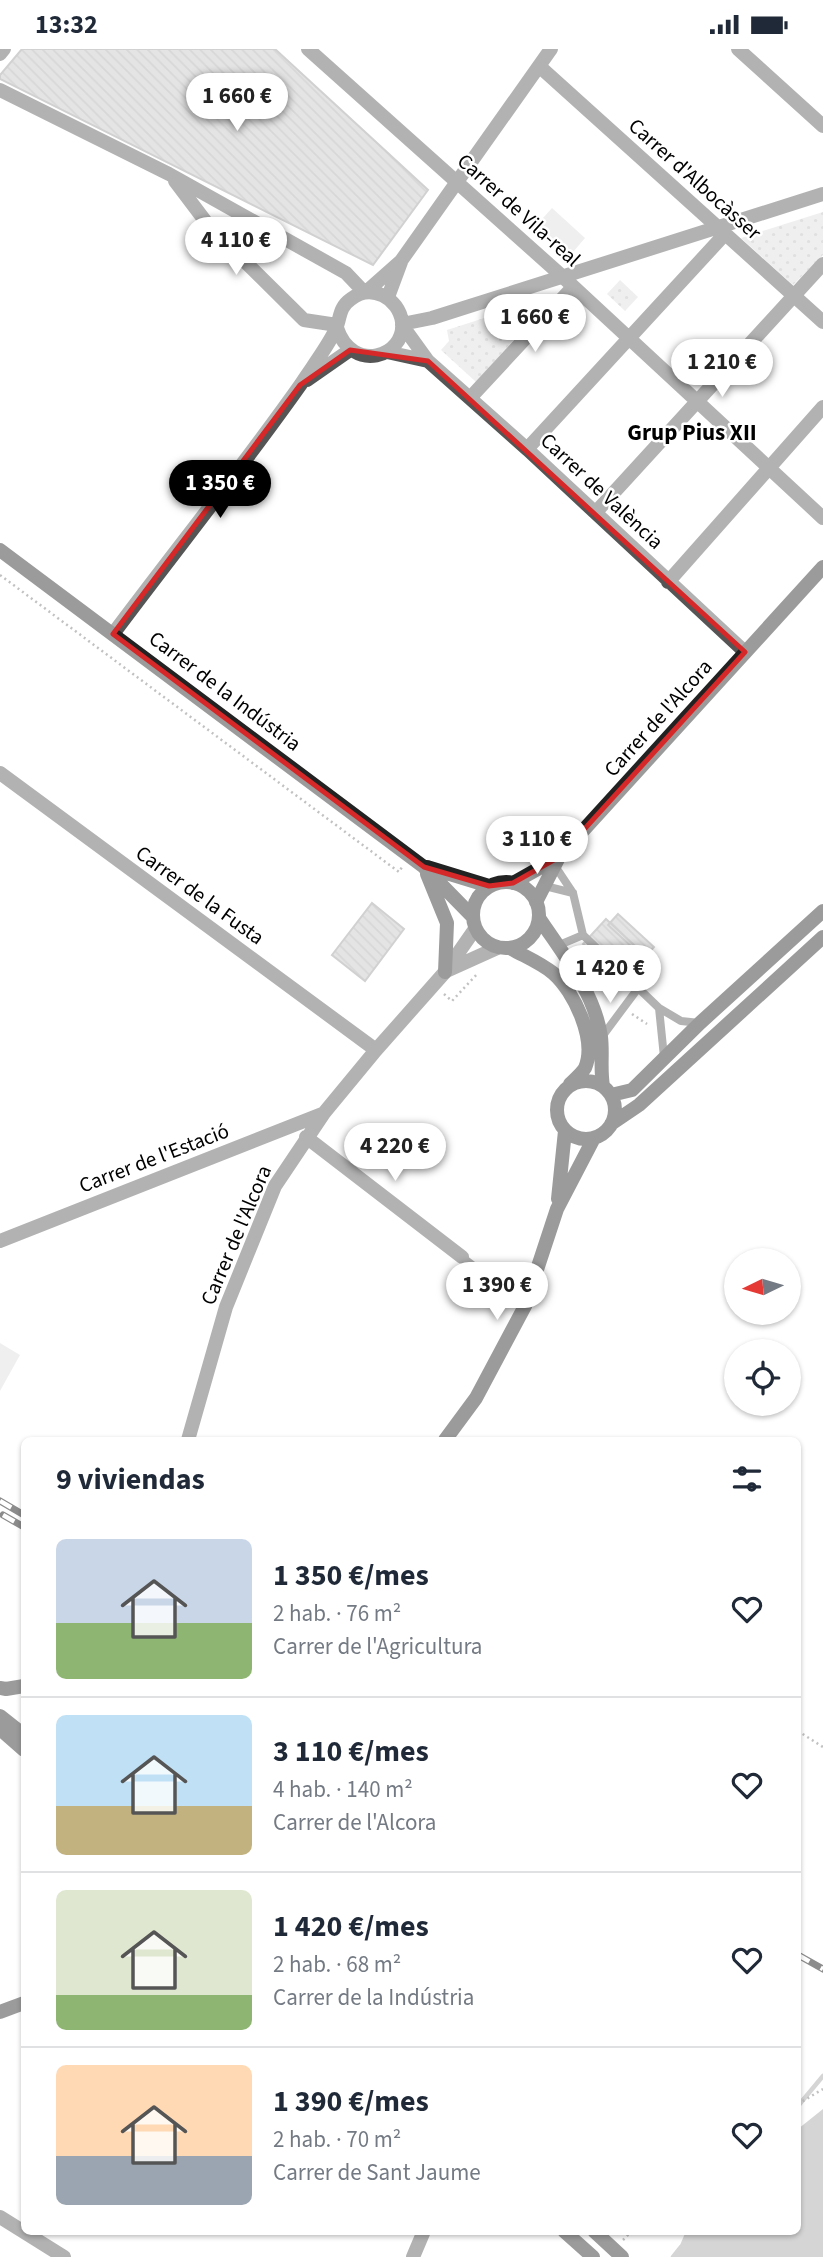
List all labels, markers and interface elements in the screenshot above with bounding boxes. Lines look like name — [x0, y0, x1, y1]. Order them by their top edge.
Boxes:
text: 13:32 — [35, 6, 98, 43]
pin: 1 660 € — [172, 73, 302, 133]
text: 1 660 € — [202, 79, 272, 112]
street label: Carrer d'Albocàsser — [622, 111, 769, 247]
street label: Carrer de Vila-real — [451, 146, 587, 274]
pin: 4 110 € — [171, 217, 301, 277]
text: 4 110 € — [201, 223, 271, 256]
pin: 1 660 € — [470, 295, 600, 354]
text: 1 660 € — [500, 300, 570, 333]
pin: 1 210 € — [657, 339, 787, 399]
text: 1 210 € — [687, 345, 757, 378]
district label: Grup Pius XII — [627, 416, 757, 449]
street label: Carrer de València — [534, 426, 670, 556]
pin: 1 350 € — [155, 461, 285, 520]
text: 1 350 € — [185, 466, 255, 499]
street label: Carrer de la Indústria — [143, 624, 307, 758]
street label: Carrer de l'Alcora — [597, 653, 719, 783]
pin: 3 110 € — [472, 817, 602, 876]
text: 3 110 € — [502, 822, 572, 855]
street label: Carrer de la Fusta — [130, 838, 270, 952]
pin: 1 420 € — [545, 946, 675, 1005]
text: 1 420 € — [575, 951, 645, 984]
street label: Carrer de l'Estació — [75, 1116, 233, 1200]
pin: 4 220 € — [330, 1123, 460, 1183]
text: 4 220 € — [360, 1129, 430, 1162]
street label: Carrer de l'Alcora — [193, 1160, 279, 1310]
north arrow — [724, 1248, 802, 1325]
map controls — [724, 1248, 801, 1416]
pin: 1 390 € — [432, 1263, 562, 1322]
text: 1 390 € — [462, 1268, 532, 1301]
button: locate — [724, 1339, 801, 1416]
text: 9 viviendas — [56, 1458, 205, 1501]
icon: filters — [728, 1460, 766, 1498]
text: 1 350 €/mes — [273, 1554, 429, 1597]
icon: home — [112, 1567, 196, 1651]
icon: heart — [728, 1590, 766, 1628]
text: 2 hab. · 76 m² — [273, 1597, 401, 1630]
text: Carrer de l'Agricultura — [273, 1630, 482, 1663]
text: 3 110 €/mes — [273, 1730, 429, 1773]
icon: home — [112, 1743, 196, 1827]
icon: heart — [728, 1766, 766, 1804]
text: 4 hab. · 140 m² — [273, 1773, 413, 1806]
text: Carrer de l'Alcora — [273, 1806, 436, 1839]
text: 1 420 €/mes — [273, 1905, 429, 1948]
icon: home — [112, 1918, 196, 2002]
icon: heart — [728, 1941, 766, 1979]
text: 2 hab. · 68 m² — [273, 1948, 401, 1981]
text: Carrer de la Indústria — [273, 1981, 474, 2014]
text: 1 390 €/mes — [273, 2080, 429, 2123]
icon: home — [112, 2093, 196, 2177]
icon: heart — [728, 2116, 766, 2154]
text: 2 hab. · 70 m² — [273, 2123, 401, 2156]
text: Carrer de Sant Jaume — [273, 2156, 481, 2189]

